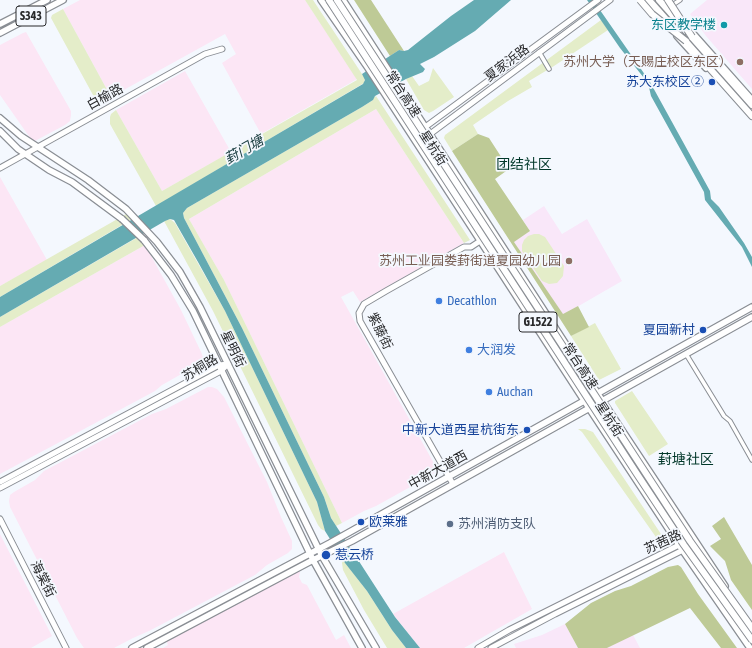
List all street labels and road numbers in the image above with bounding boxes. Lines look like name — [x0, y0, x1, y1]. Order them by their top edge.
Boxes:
road number: S343 — [16, 6, 46, 26]
street label: 夏家浜路 — [482, 41, 532, 85]
street label: 常台高速 — [382, 68, 424, 120]
street label: 白榆路 — [84, 81, 126, 113]
street label: 星杭街 — [416, 127, 450, 169]
street label: 紫藤街 — [364, 310, 396, 352]
road number: G1522 — [519, 312, 557, 332]
street label: 星明街 — [217, 328, 249, 370]
street label: 常台高速 — [559, 340, 601, 392]
street label: 苏桐路 — [179, 351, 221, 385]
street label: 星杭街 — [592, 398, 626, 440]
street label: 中新大道西 — [406, 447, 470, 493]
street label: 苏茜路 — [642, 527, 684, 557]
street label: 海棠街 — [27, 558, 59, 600]

